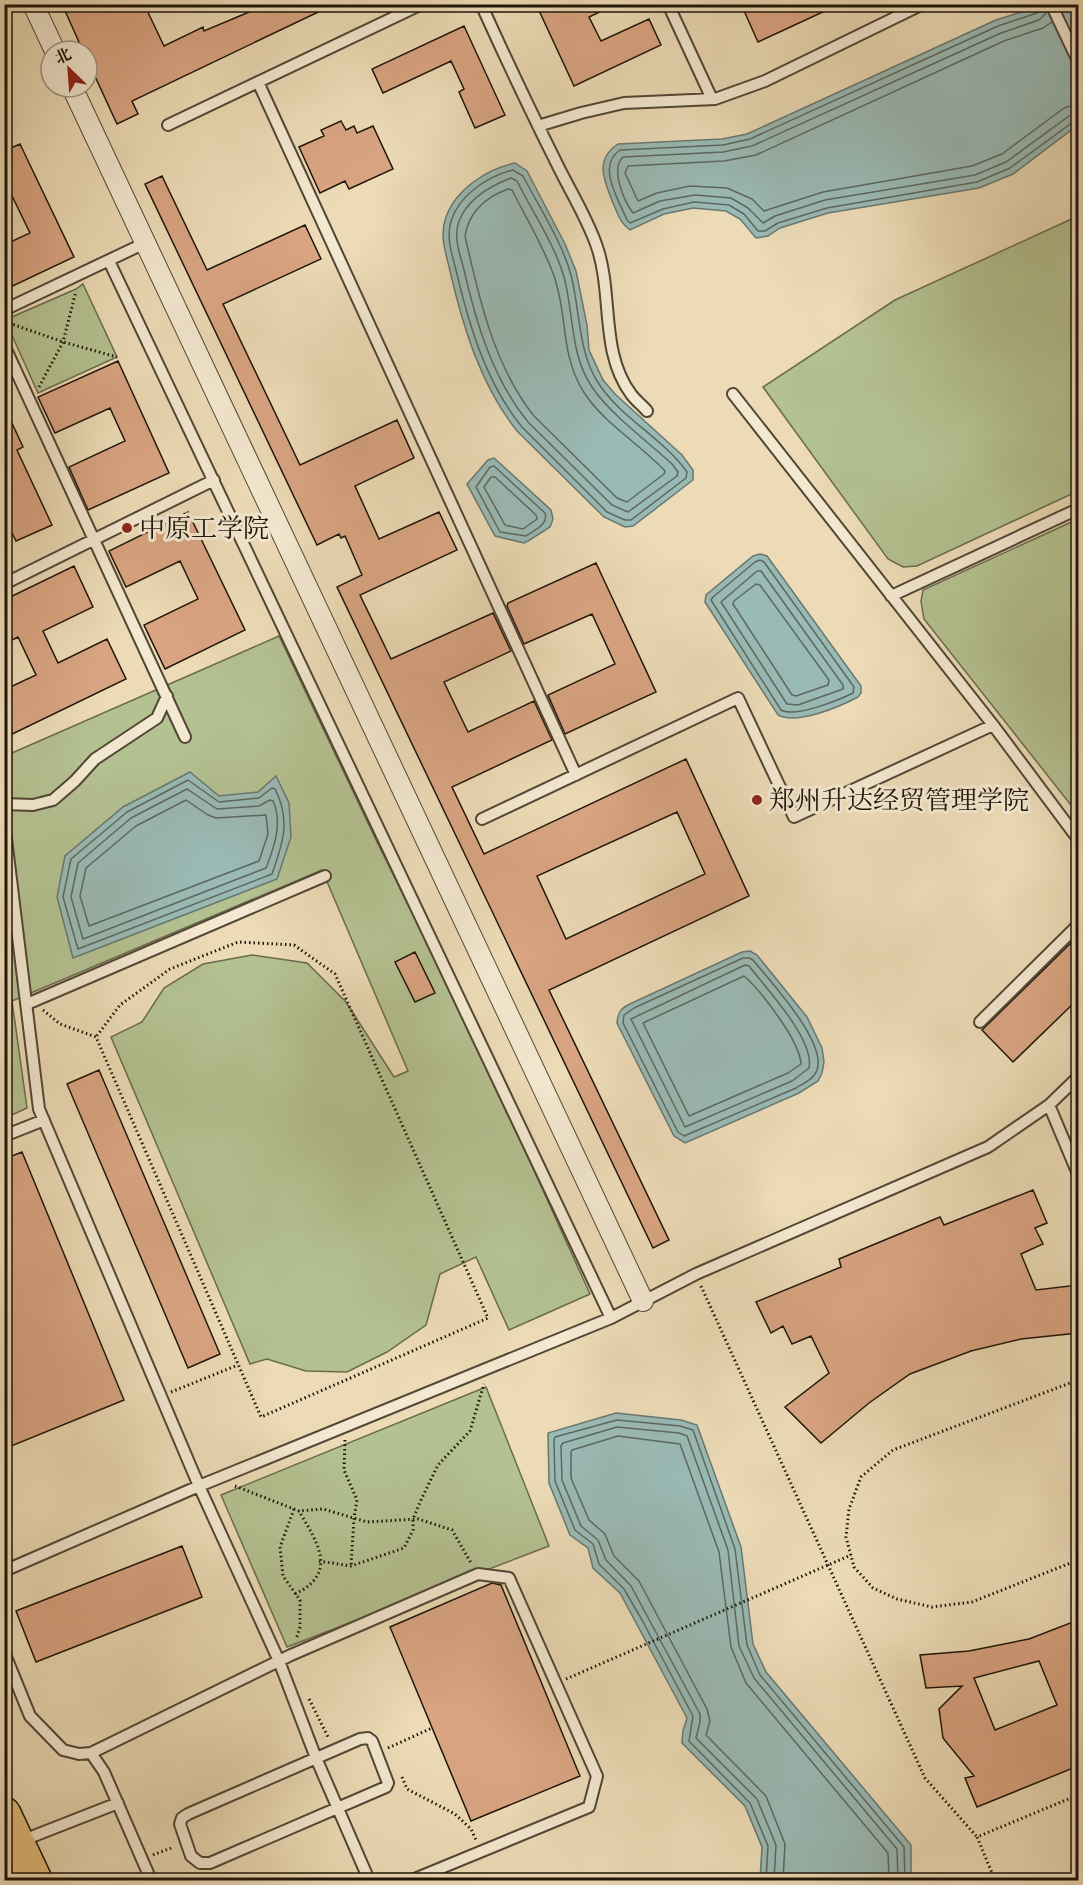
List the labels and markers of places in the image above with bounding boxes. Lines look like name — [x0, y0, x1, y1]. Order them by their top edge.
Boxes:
place label: 中原工学院 — [139, 513, 269, 546]
marker: 中原工学院 — [120, 521, 134, 535]
place label: 郑州升达经贸管理学院 — [769, 785, 1029, 818]
marker: 郑州升达经贸管理学院 — [750, 793, 764, 807]

